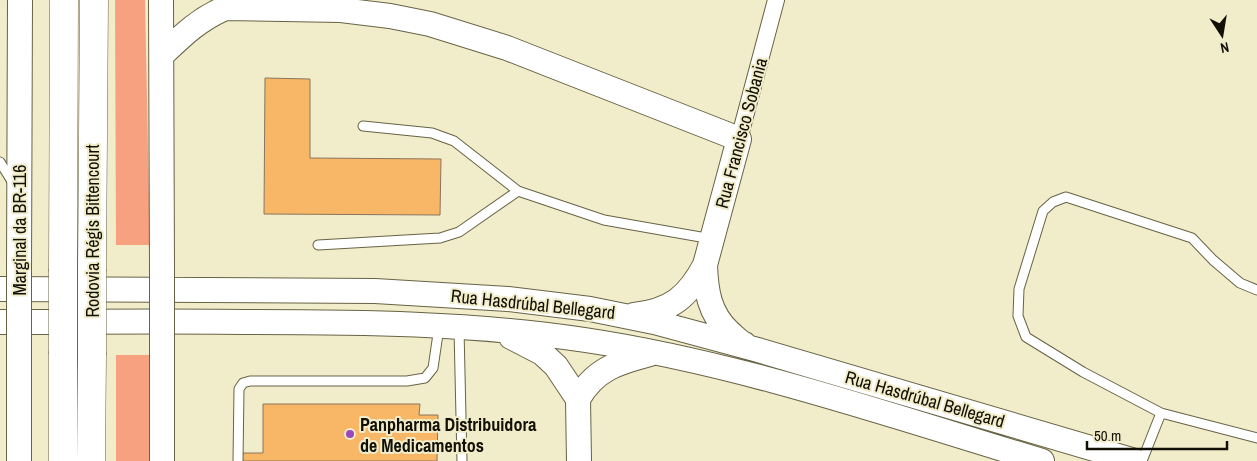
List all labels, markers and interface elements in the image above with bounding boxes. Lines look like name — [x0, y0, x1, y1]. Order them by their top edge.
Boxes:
north arrow — [1197, 10, 1247, 60]
text: N — [1219, 38, 1231, 57]
street label: Rua Francisco Sobania — [709, 55, 773, 211]
street label: Rodovia Régis Bittencourt — [80, 144, 105, 318]
street label: Marginal da BR-116 — [7, 164, 32, 296]
street label: Rua Hasdrúbal Bellegard — [450, 283, 616, 325]
street label: Rua Hasdrúbal Bellegard — [842, 364, 1008, 434]
place label: Panpharma Distribuidora de Medicamentos — [360, 412, 537, 458]
scale bar — [1087, 418, 1227, 450]
text: 50 m — [1094, 425, 1121, 446]
marker: Panpharma Distribuidora de Medicamentos — [344, 428, 356, 440]

